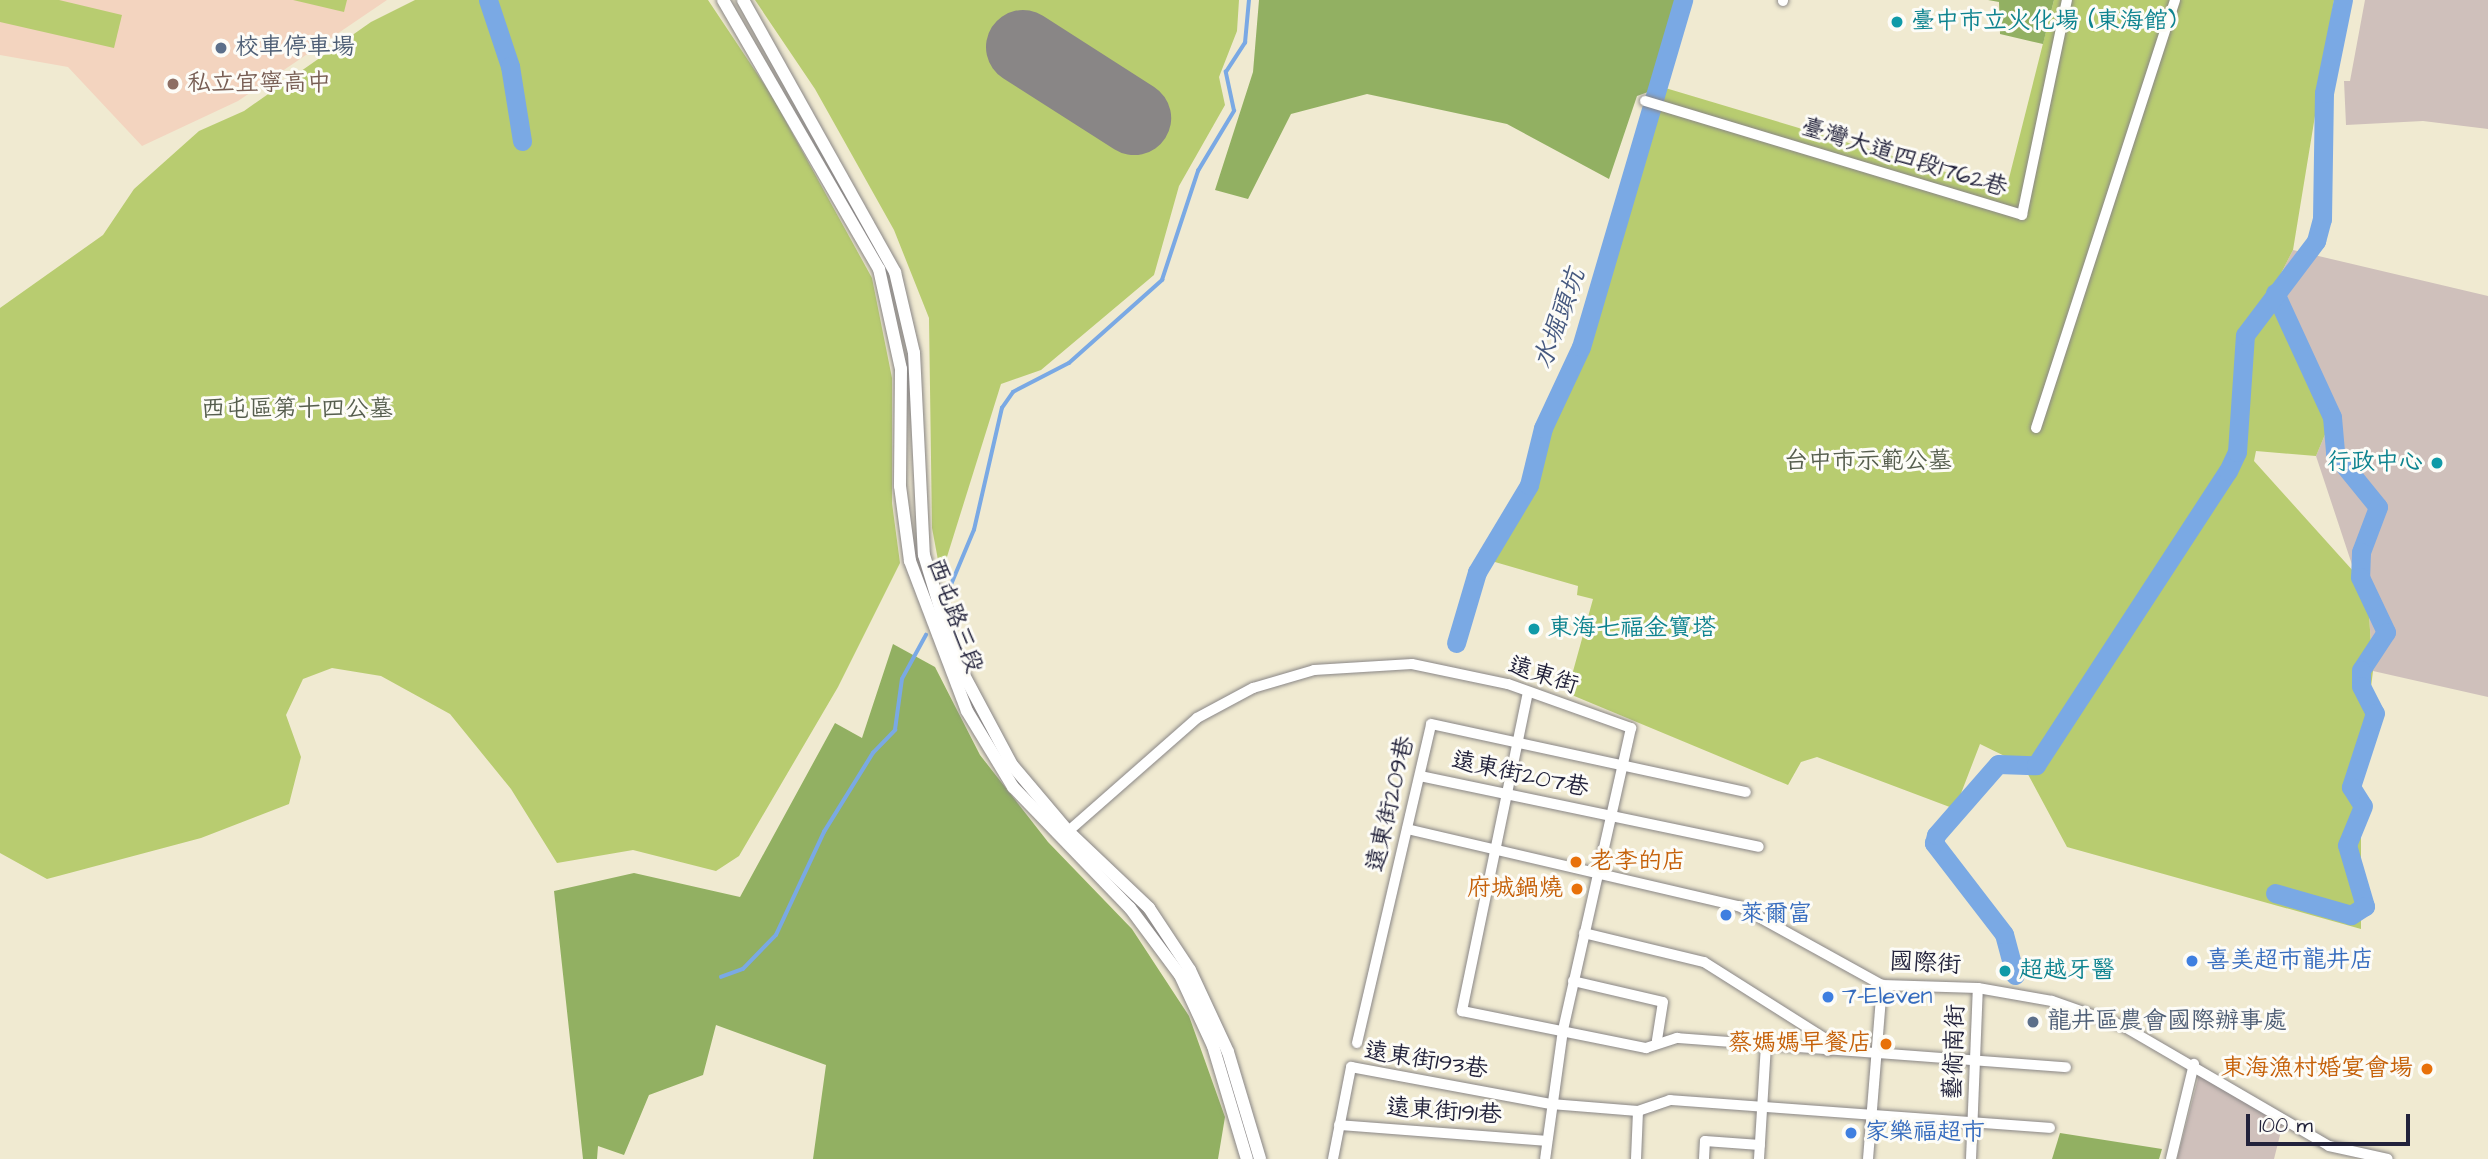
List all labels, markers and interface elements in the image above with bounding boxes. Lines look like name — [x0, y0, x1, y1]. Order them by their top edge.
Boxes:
place label: 臺中市立火化場 (東海館) — [1911, 8, 2176, 36]
marker: 臺中市立火化場 (東海館) — [1889, 14, 1905, 30]
place label: 校車停車場 — [235, 34, 355, 62]
marker: 校車停車場 — [213, 40, 229, 56]
place label: 私立宜寧高中 — [187, 70, 331, 98]
marker: 私立宜寧高中 — [165, 76, 181, 92]
street label: 臺灣大道四段1762巷 — [1797, 113, 2011, 203]
water label: 水堀頭坑 — [1528, 265, 1592, 373]
park label: 西屯區第十四公墓 — [201, 396, 393, 424]
park label: 台中市示範公墓 — [1784, 448, 1952, 476]
place label: 行政中心 — [2327, 449, 2423, 477]
marker: 行政中心 — [2429, 455, 2445, 471]
street label: 西屯路三段 — [920, 555, 988, 677]
place label: 東海七福金寶塔 — [1548, 615, 1716, 643]
marker: 東海七福金寶塔 — [1526, 621, 1542, 637]
street label: 遠東街 — [1504, 651, 1582, 701]
street label: 遠東街209巷 — [1361, 733, 1421, 875]
street label: 遠東街207巷 — [1449, 746, 1591, 804]
place label: 老李的店 — [1590, 848, 1686, 876]
marker: 老李的店 — [1568, 854, 1584, 870]
place label: 府城鍋燒 — [1467, 875, 1563, 903]
marker: 府城鍋燒 — [1569, 881, 1585, 897]
place label: 萊爾富 — [1740, 901, 1812, 929]
marker: 萊爾富 — [1718, 907, 1734, 923]
place label: 喜美超市龍井店 — [2206, 947, 2374, 975]
street label: 國際街 — [1888, 948, 1962, 980]
marker: 喜美超市龍井店 — [2184, 953, 2200, 969]
place label: 超越牙醫 — [2019, 957, 2115, 985]
marker: 超越牙醫 — [1997, 963, 2013, 979]
place label: 7-Eleven — [1842, 983, 1933, 1011]
marker: 7-Eleven — [1820, 989, 1836, 1005]
street label: 藝術南街 — [1939, 1004, 1971, 1100]
place label: 龍井區農會國際辦事處 — [2047, 1008, 2287, 1036]
marker: 龍井區農會國際辦事處 — [2025, 1014, 2041, 1030]
place label: 蔡媽媽早餐店 — [1728, 1030, 1872, 1058]
marker: 蔡媽媽早餐店 — [1878, 1036, 1894, 1052]
street label: 遠東街193巷 — [1362, 1037, 1490, 1085]
place label: 東海漁村婚宴會場 — [2221, 1055, 2413, 1083]
marker: 東海漁村婚宴會場 — [2419, 1061, 2435, 1077]
street label: 遠東街191巷 — [1385, 1094, 1503, 1130]
scale bar — [2250, 1100, 2414, 1144]
text: 100 m — [2259, 1111, 2313, 1140]
place label: 家樂福超市 — [1865, 1119, 1985, 1147]
marker: 家樂福超市 — [1843, 1125, 1859, 1141]

